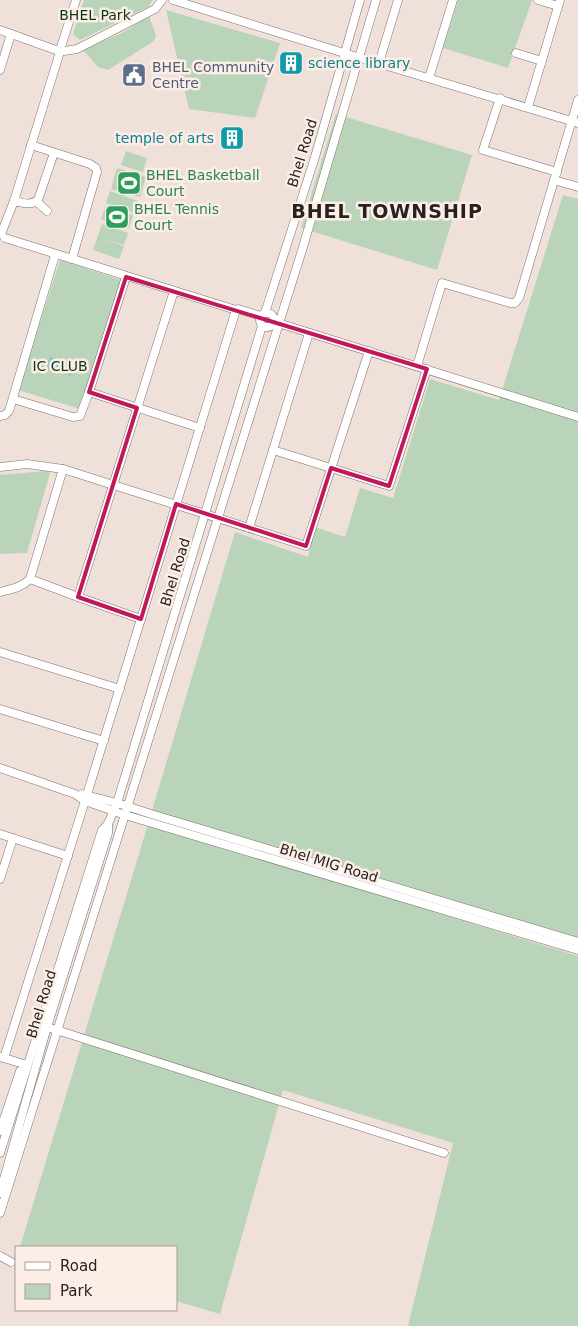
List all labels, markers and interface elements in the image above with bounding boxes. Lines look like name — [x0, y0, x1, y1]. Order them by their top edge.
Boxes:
park label: BHEL Park — [59, 7, 132, 23]
building icon: science library — [278, 50, 304, 76]
place label: science library — [308, 55, 410, 71]
place label: BHEL Community Centre — [152, 59, 274, 91]
public building icon: BHEL Community Centre — [121, 62, 147, 88]
street label: Bhel Road — [284, 117, 320, 189]
building icon: temple of arts — [219, 125, 245, 151]
place label: temple of arts — [115, 130, 214, 146]
place label: BHEL Basketball Court — [146, 167, 260, 199]
sports icon: BHEL Basketball Court — [116, 170, 142, 196]
district label: BHEL TOWNSHIP — [291, 200, 483, 222]
place label: BHEL Tennis Court — [134, 201, 219, 233]
sports icon: BHEL Tennis Court — [104, 204, 130, 230]
park label: IC CLUB — [32, 358, 88, 374]
street label: Bhel Road — [157, 536, 193, 608]
street label: Bhel MIG Road — [278, 840, 380, 886]
street label: Bhel Road — [23, 968, 59, 1040]
legend — [15, 1246, 178, 1311]
text: Road — [60, 1257, 98, 1275]
text: Park — [60, 1282, 93, 1300]

